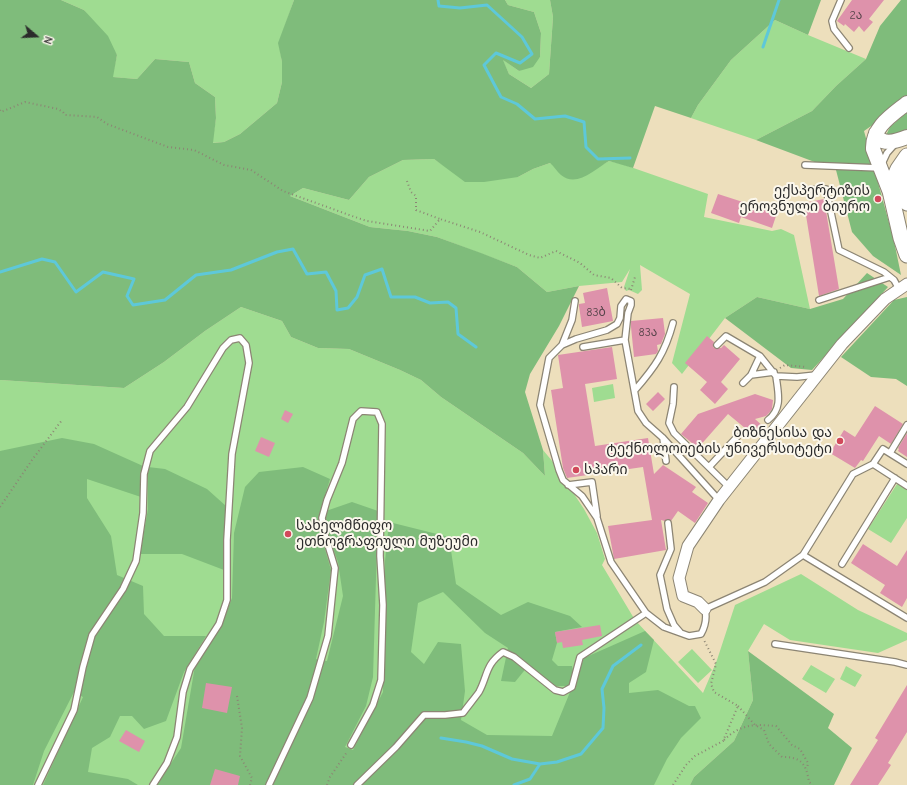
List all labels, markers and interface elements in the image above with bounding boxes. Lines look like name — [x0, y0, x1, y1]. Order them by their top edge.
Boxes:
house number: 2ა — [850, 9, 862, 23]
north arrow — [16, 16, 56, 56]
text: N — [41, 35, 55, 46]
place label: ექსპერტიზის ეროვნული ბიურო — [740, 183, 870, 216]
marker: ექსპერტიზის ეროვნული ბიურო — [873, 194, 883, 204]
house number: 83ბ — [586, 306, 606, 320]
house number: 83ა — [639, 326, 657, 340]
place label: ბიზნესისა და ტექნოლოიების უნივერსიტეტი — [606, 425, 832, 458]
marker: ბიზნესისა და ტექნოლოიების უნივერსიტეტი — [835, 436, 845, 446]
place label: სპარი — [584, 462, 627, 478]
marker: სპარი — [571, 465, 581, 475]
place label: სახელმწიფო ეთნოგრაფიული მუზეუმი — [296, 518, 478, 550]
marker: სახელმწიფო ეთნოგრაფიული მუზეუმი — [283, 529, 293, 539]

